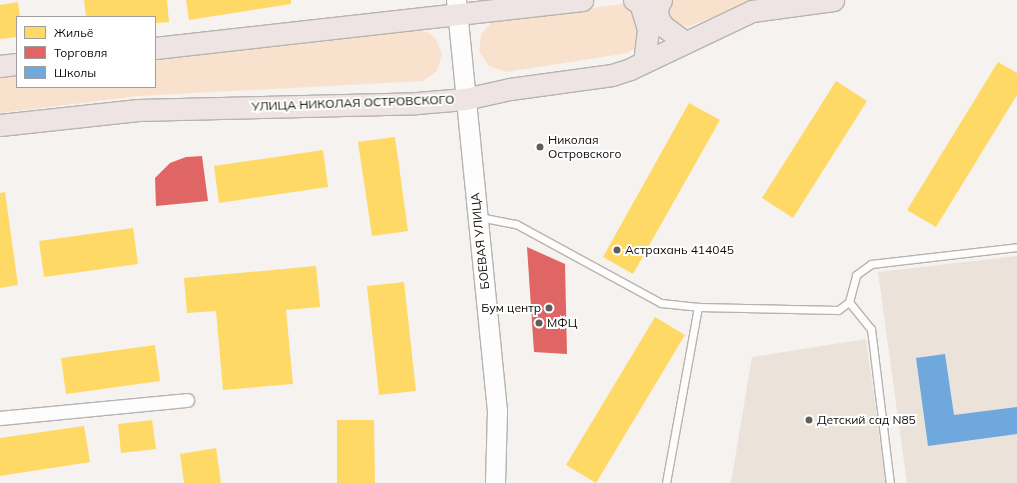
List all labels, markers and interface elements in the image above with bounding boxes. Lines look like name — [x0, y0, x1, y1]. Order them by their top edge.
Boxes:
legend — [16, 16, 156, 88]
text: Жильё — [54, 25, 93, 40]
text: Торговля — [54, 45, 107, 60]
text: Школы — [54, 65, 96, 80]
street label: УЛИЦА НИКОЛАЯ ОСТРОВСКОГО — [251, 92, 455, 114]
place label: Николая Островского — [548, 133, 622, 161]
marker: Николая Островского — [535, 142, 545, 152]
street label: БОЕВАЯ УЛИЦА — [468, 192, 492, 290]
place label: Астрахань 414045 — [625, 243, 734, 257]
marker: Астрахань 414045 — [612, 245, 622, 255]
place label: Бум центр — [481, 301, 541, 315]
marker: Бум центр — [544, 303, 554, 313]
place label: МФЦ — [547, 316, 577, 330]
marker: МФЦ — [534, 318, 544, 328]
place label: Детский сад N85 — [817, 413, 916, 427]
marker: Детский сад N85 — [804, 415, 814, 425]

